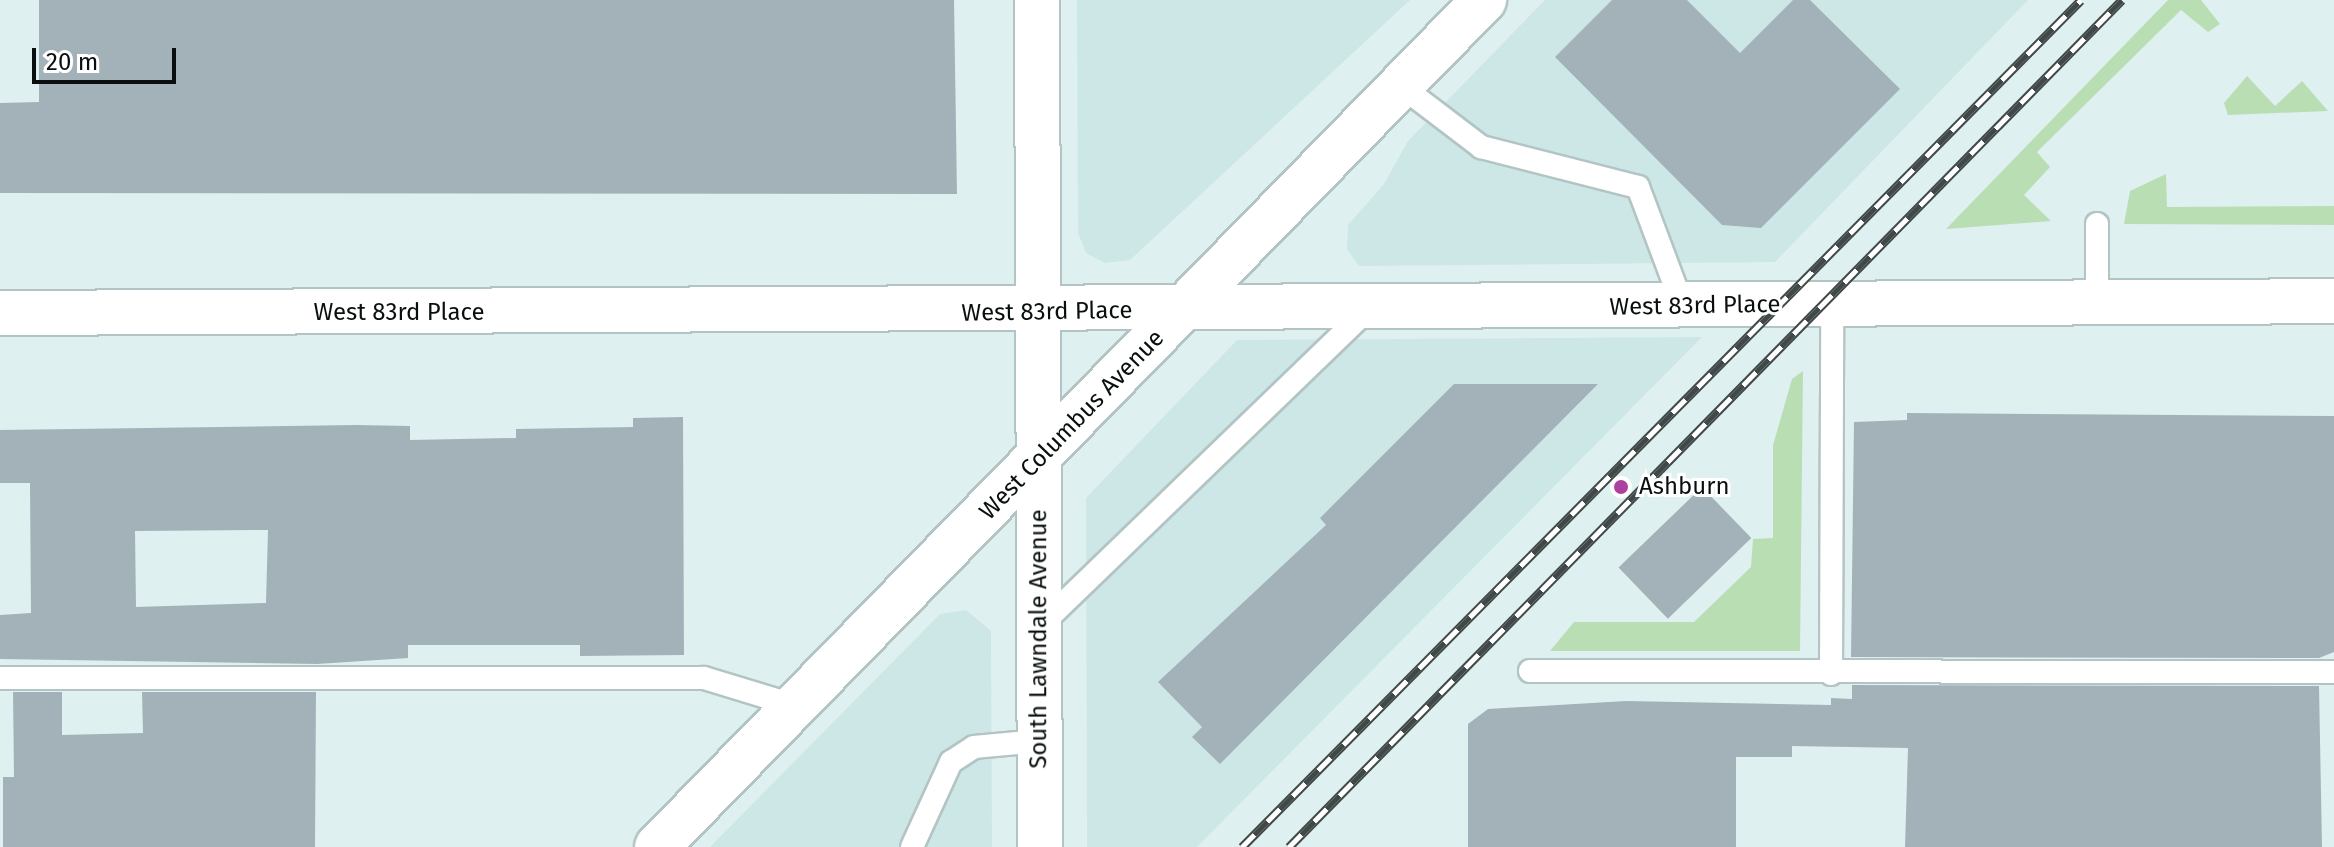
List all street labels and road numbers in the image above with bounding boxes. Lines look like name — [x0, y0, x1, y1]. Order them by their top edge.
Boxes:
street label: West 83rd Place — [1609, 290, 1781, 322]
street label: West 83rd Place — [961, 296, 1133, 328]
street label: West 83rd Place — [313, 299, 485, 327]
street label: West Columbus Avenue — [974, 324, 1170, 526]
street label: South Lawndale Avenue — [1025, 509, 1053, 769]

